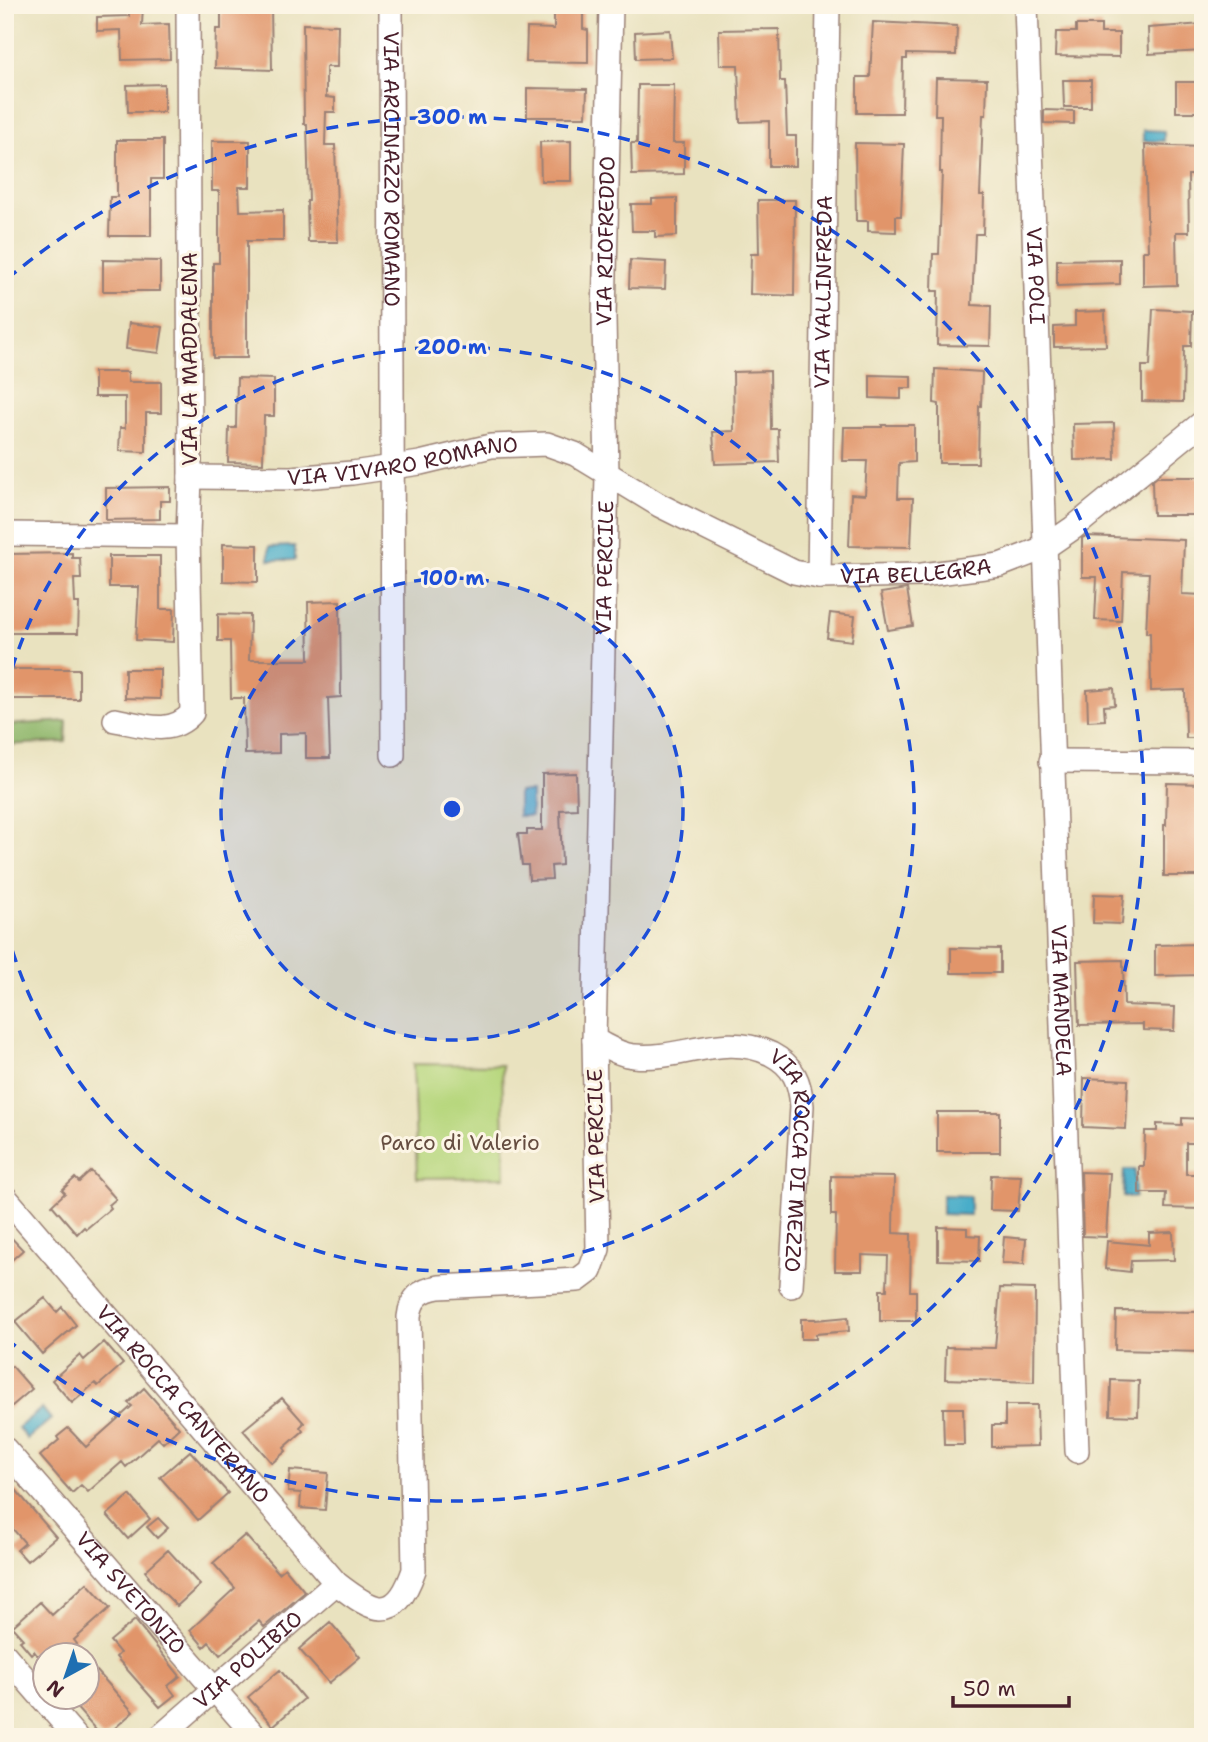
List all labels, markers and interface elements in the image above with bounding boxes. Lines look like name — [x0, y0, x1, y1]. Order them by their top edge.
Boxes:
street label: VIA ARCINAZZO ROMANO — [377, 31, 406, 307]
text: 300 m — [417, 103, 487, 131]
street label: VIA RIOFREDDO — [590, 156, 622, 326]
street label: VIA VALLINFREDA — [808, 195, 839, 389]
street label: VIA POLI — [1020, 227, 1051, 325]
street label: VIA LA MADDALENA — [176, 252, 204, 466]
text: 200 m — [417, 333, 487, 361]
street label: VIA VIVARO ROMANO — [286, 431, 518, 492]
street label: VIA PERCILE — [589, 500, 620, 636]
street label: VIA BELLEGRA — [840, 552, 993, 591]
text: 100 m — [420, 564, 484, 592]
centre of rings — [440, 797, 464, 821]
street label: VIA MANDELA — [1044, 924, 1078, 1077]
street label: VIA ROCCA DI MEZZO — [764, 1042, 816, 1273]
street label: VIA PERCILE — [581, 1068, 611, 1204]
park label: Parco di Valerio — [380, 1129, 540, 1157]
street label: VIA ROCCA CANTERANO — [90, 1299, 276, 1509]
street label: VIA SVETONIO — [69, 1526, 192, 1660]
street label: VIA POLIBIO — [188, 1605, 308, 1715]
north arrow — [32, 1640, 102, 1710]
scale bar — [953, 1665, 1068, 1709]
text: N — [42, 1674, 69, 1703]
text: 50 m — [963, 1675, 1016, 1703]

